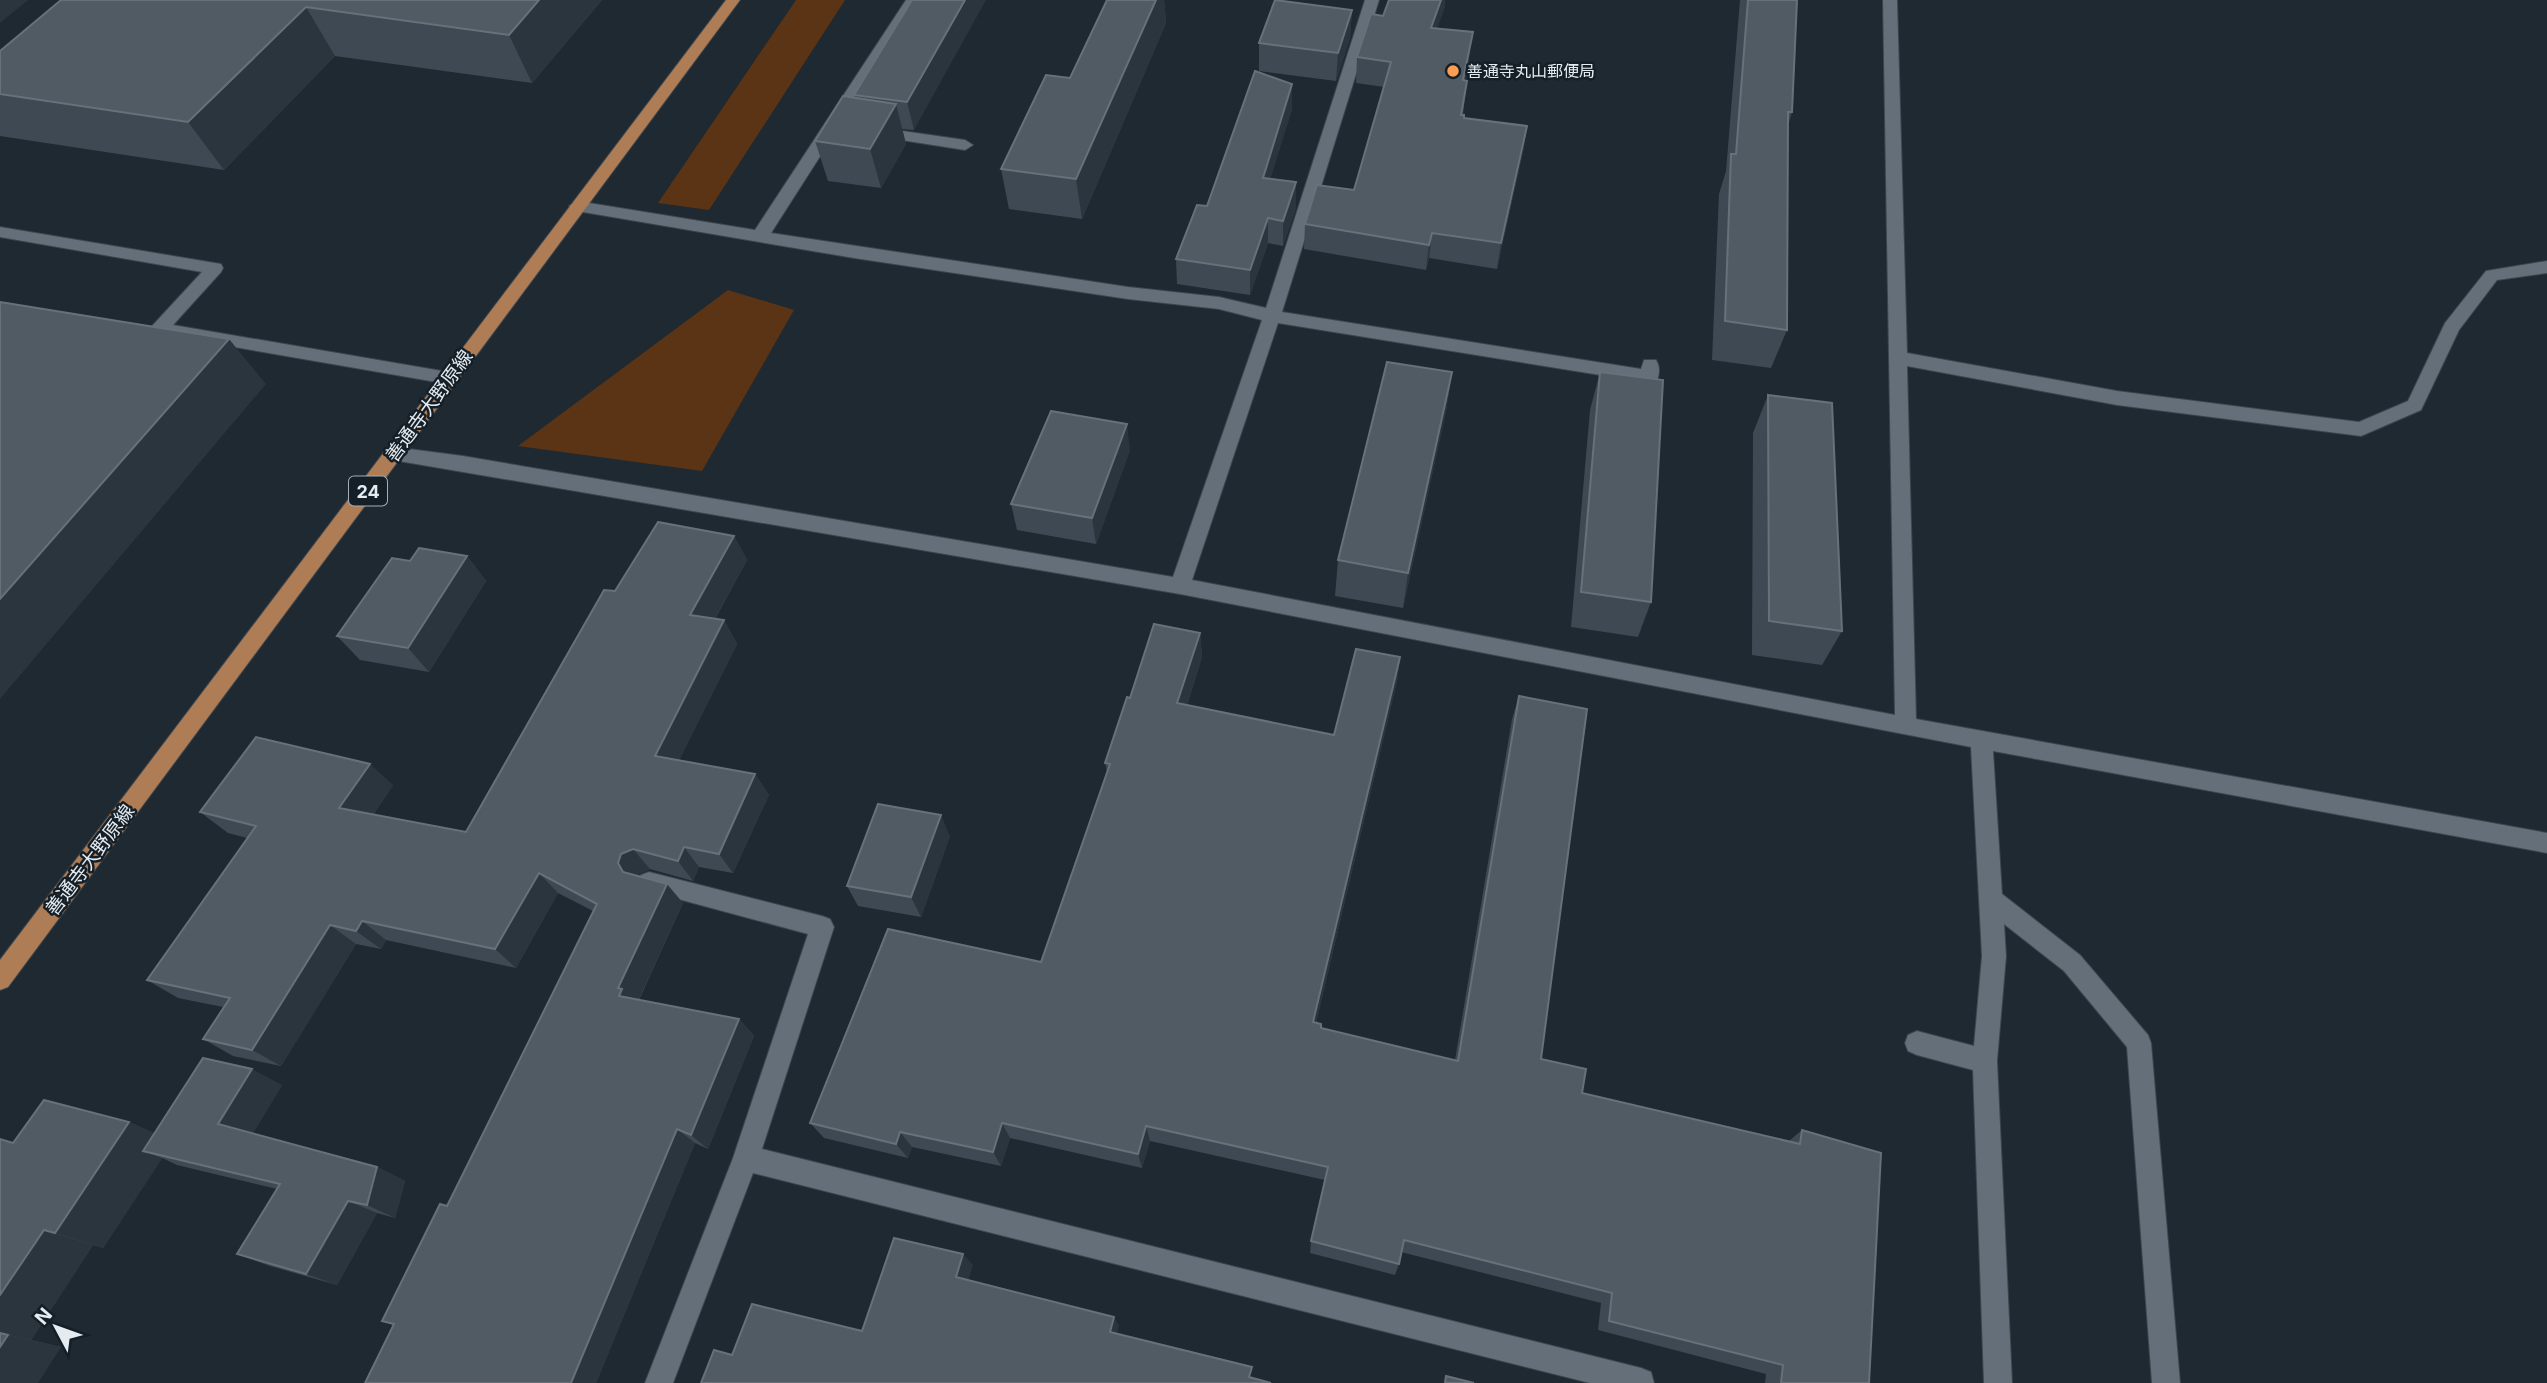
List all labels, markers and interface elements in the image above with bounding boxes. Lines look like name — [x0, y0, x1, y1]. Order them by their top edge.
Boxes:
place label: 善通寺丸山郵便局 — [1467, 61, 1595, 81]
marker: 善通寺丸山郵便局 — [1445, 63, 1461, 79]
street label: 善通寺大野原線 — [381, 345, 477, 467]
road number: 24 — [349, 476, 387, 505]
street label: 善通寺大野原線 — [41, 800, 139, 920]
north arrow — [21, 1292, 91, 1362]
text: N — [30, 1303, 57, 1329]

